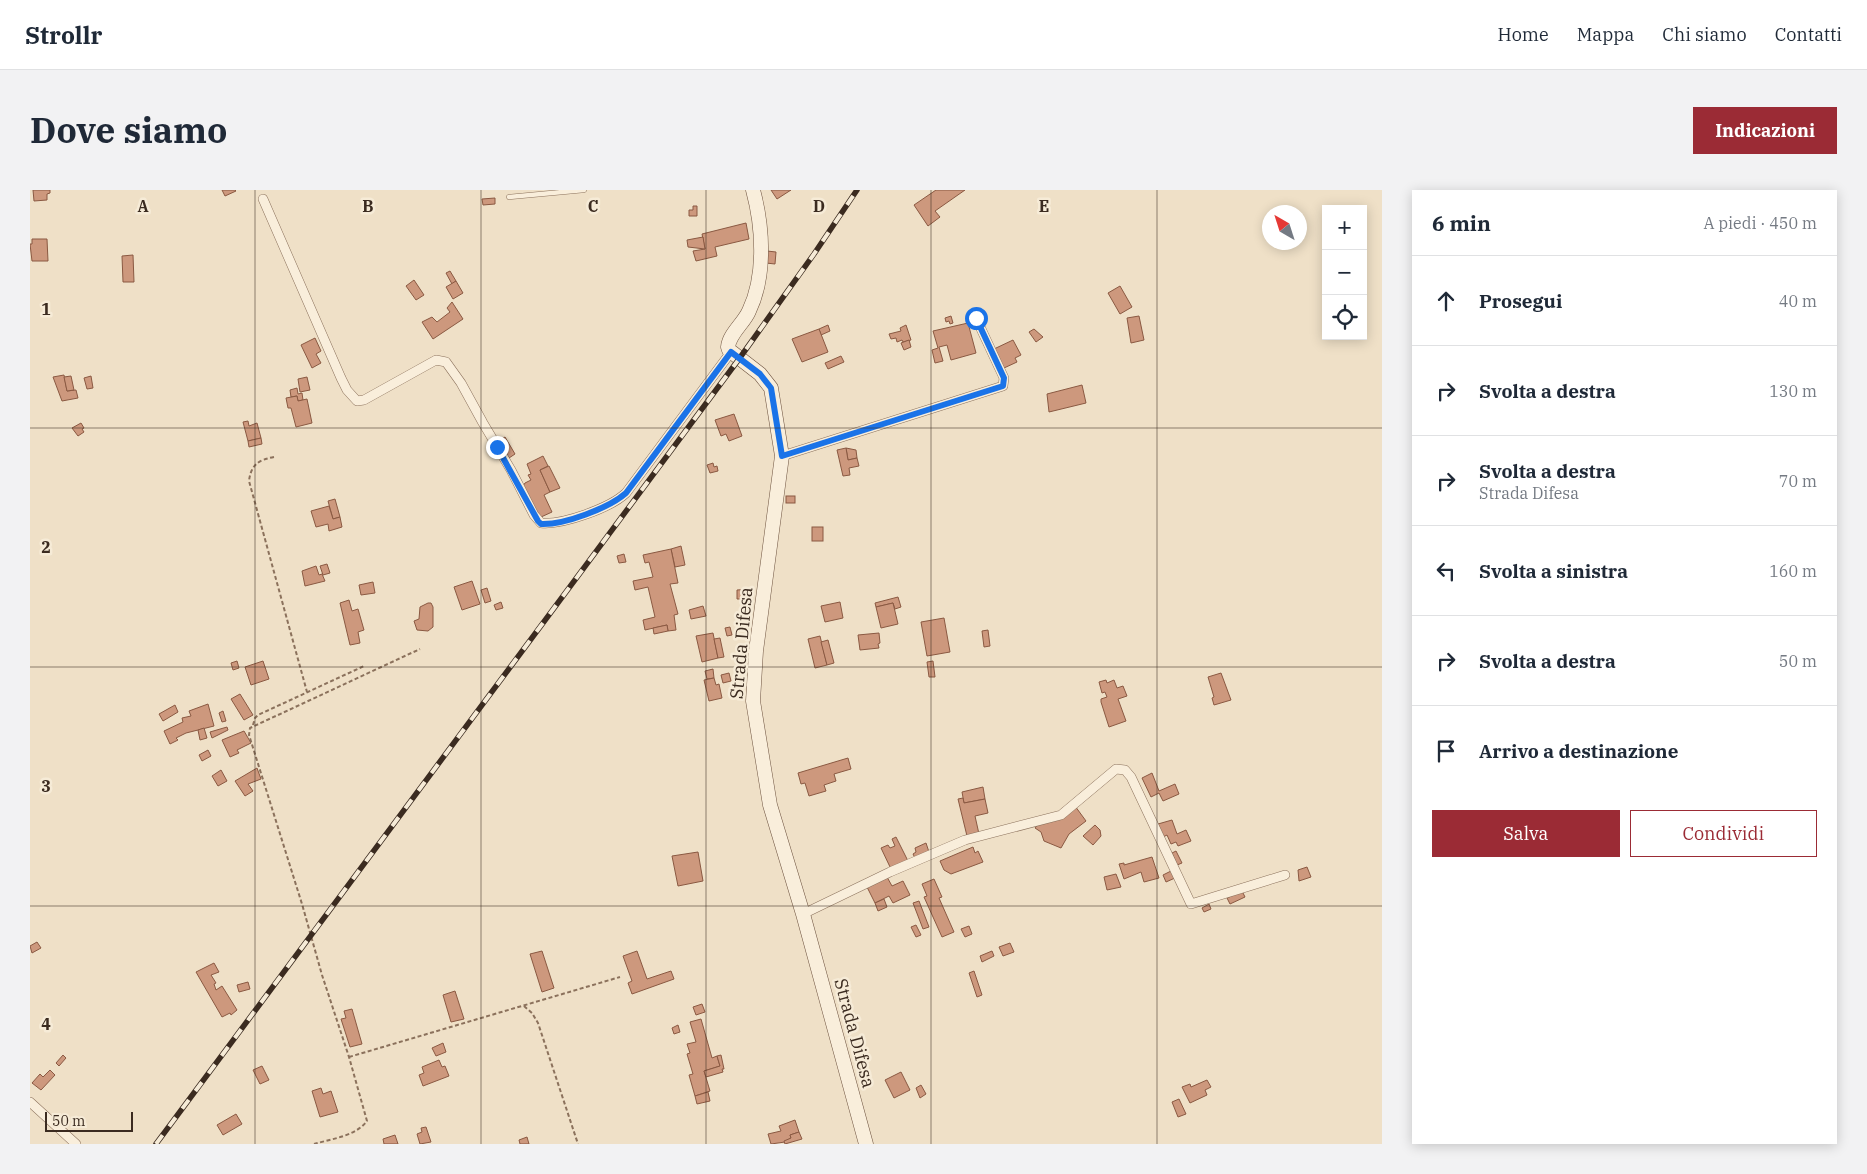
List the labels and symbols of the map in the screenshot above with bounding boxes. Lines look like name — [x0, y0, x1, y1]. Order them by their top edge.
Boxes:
text: A — [137, 196, 149, 216]
text: B — [362, 196, 374, 216]
text: C — [588, 196, 598, 216]
text: D — [813, 196, 825, 216]
text: E — [1039, 196, 1049, 216]
north arrow — [1262, 205, 1307, 250]
text: 1 — [41, 299, 51, 319]
route start — [965, 307, 988, 330]
route end — [486, 436, 509, 459]
text: 2 — [41, 537, 51, 557]
street label: Strada Difesa — [725, 586, 757, 700]
text: 3 — [41, 776, 51, 796]
street label: Strada Difesa — [829, 976, 881, 1090]
text: 4 — [41, 1014, 51, 1034]
scale bar — [45, 1109, 132, 1132]

